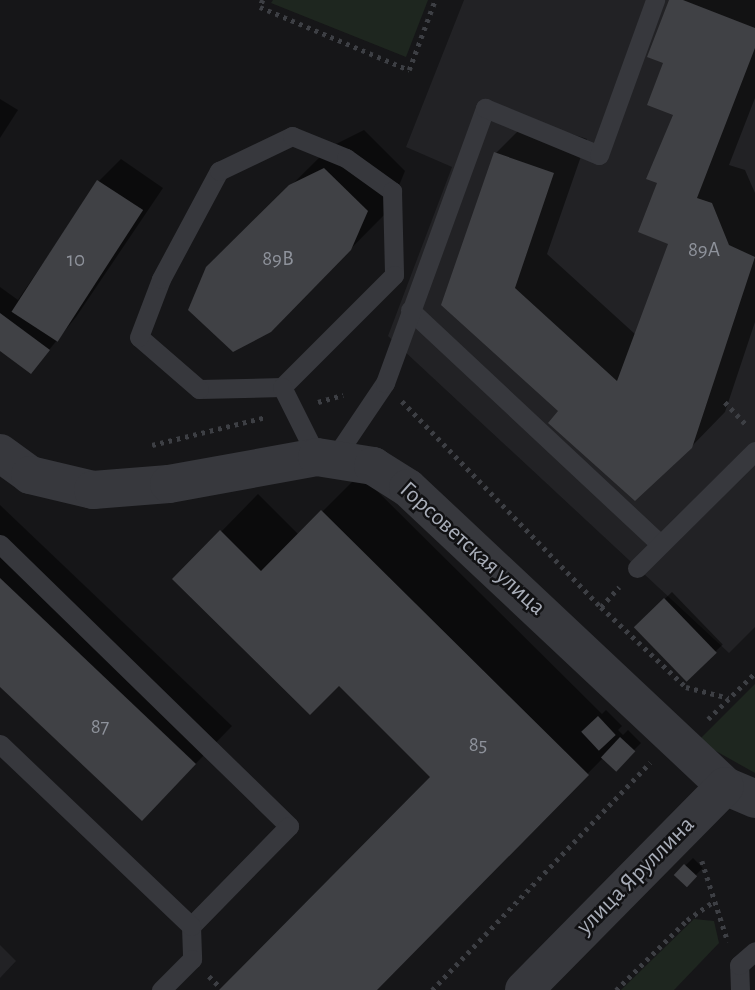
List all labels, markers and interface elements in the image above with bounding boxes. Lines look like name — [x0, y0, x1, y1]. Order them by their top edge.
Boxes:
house number: 89А — [688, 237, 720, 263]
house number: 89В — [262, 246, 294, 272]
house number: 10 — [67, 247, 85, 273]
street label: Горсоветская улица — [393, 476, 551, 622]
house number: 87 — [91, 714, 109, 740]
house number: 85 — [469, 732, 487, 758]
street label: улица Яруллина — [571, 811, 701, 941]

